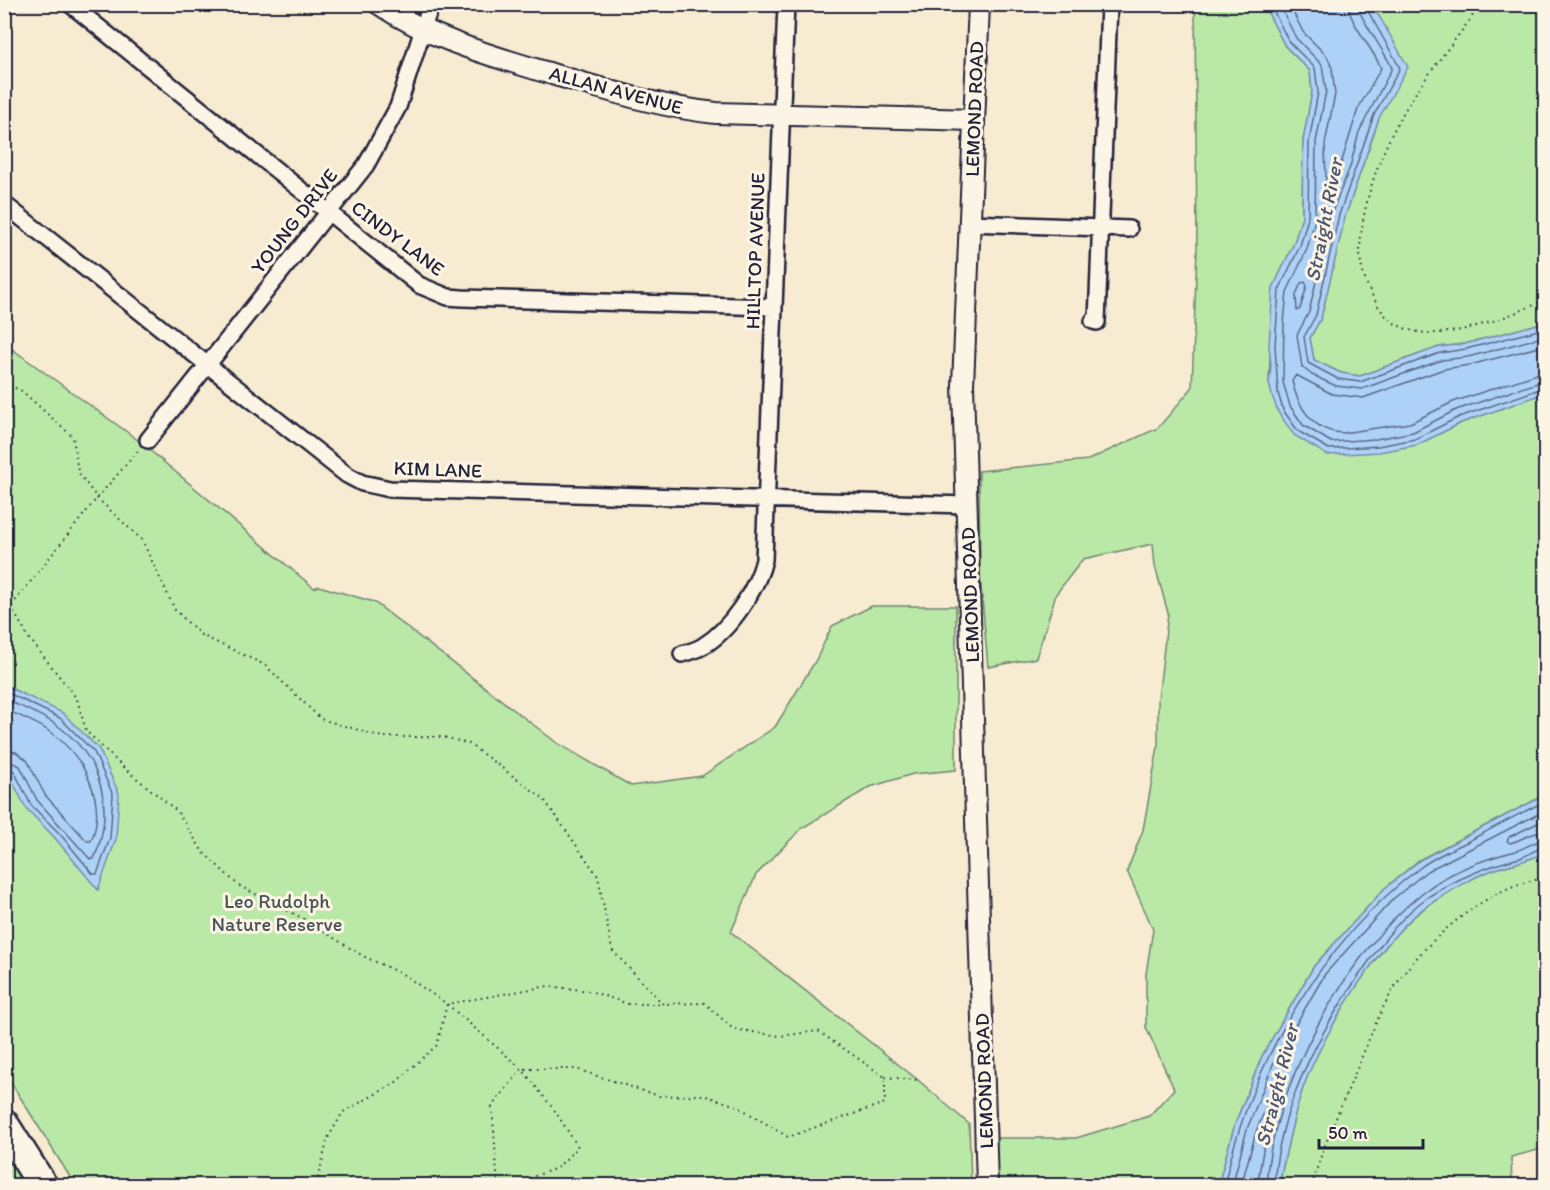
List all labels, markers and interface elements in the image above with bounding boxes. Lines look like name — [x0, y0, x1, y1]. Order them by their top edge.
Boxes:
street label: LEMOND ROAD — [960, 41, 988, 177]
street label: ALLAN AVENUE — [547, 61, 685, 119]
water label: Straight River — [1299, 154, 1348, 283]
street label: YOUNG DRIVE — [245, 164, 343, 278]
street label: HILLTOP AVENUE — [740, 172, 770, 330]
street label: CINDY LANE — [347, 195, 449, 281]
street label: KIM LANE — [393, 455, 483, 483]
street label: LEMOND ROAD — [956, 527, 984, 663]
park label: Leo Rudolph Nature Reserve — [212, 889, 342, 936]
street label: LEMOND ROAD — [970, 1013, 998, 1149]
water label: Straight River — [1249, 1019, 1304, 1148]
scale bar — [1319, 1112, 1422, 1150]
text: 50 m — [1328, 1122, 1368, 1144]

